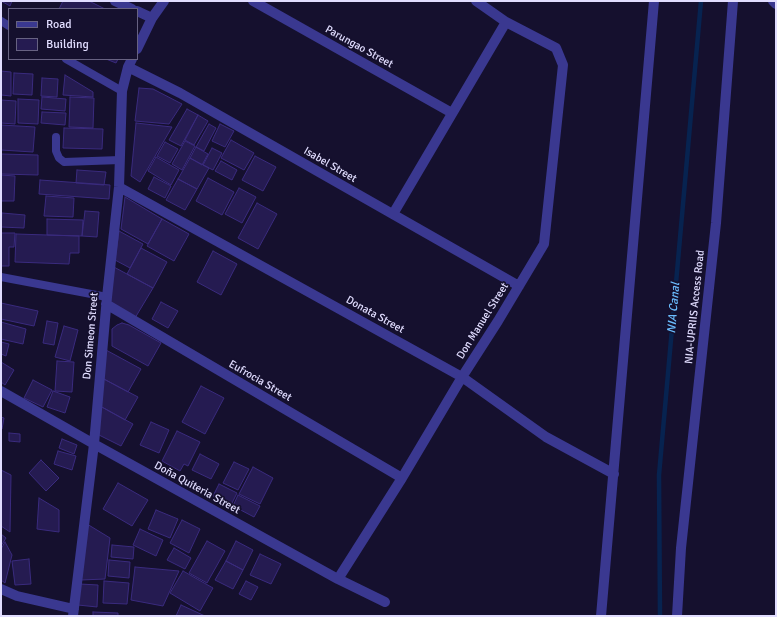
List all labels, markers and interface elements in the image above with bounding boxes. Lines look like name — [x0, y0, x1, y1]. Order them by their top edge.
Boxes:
legend — [8, 8, 138, 60]
text: Road — [46, 17, 72, 32]
street label: Parungao Street — [323, 23, 395, 71]
text: Building — [46, 37, 89, 52]
street label: Isabel Street — [301, 144, 359, 186]
street label: NIA-UPRIIS Access Road — [682, 249, 708, 365]
street label: Don Manuel Street — [454, 280, 512, 362]
water label: NIA Canal — [665, 282, 683, 334]
street label: Don Simeon Street — [81, 292, 101, 380]
street label: Donata Street — [343, 294, 407, 336]
street label: Eufrocia Street — [226, 358, 294, 404]
street label: Doña Quiteria Street — [152, 459, 242, 517]

